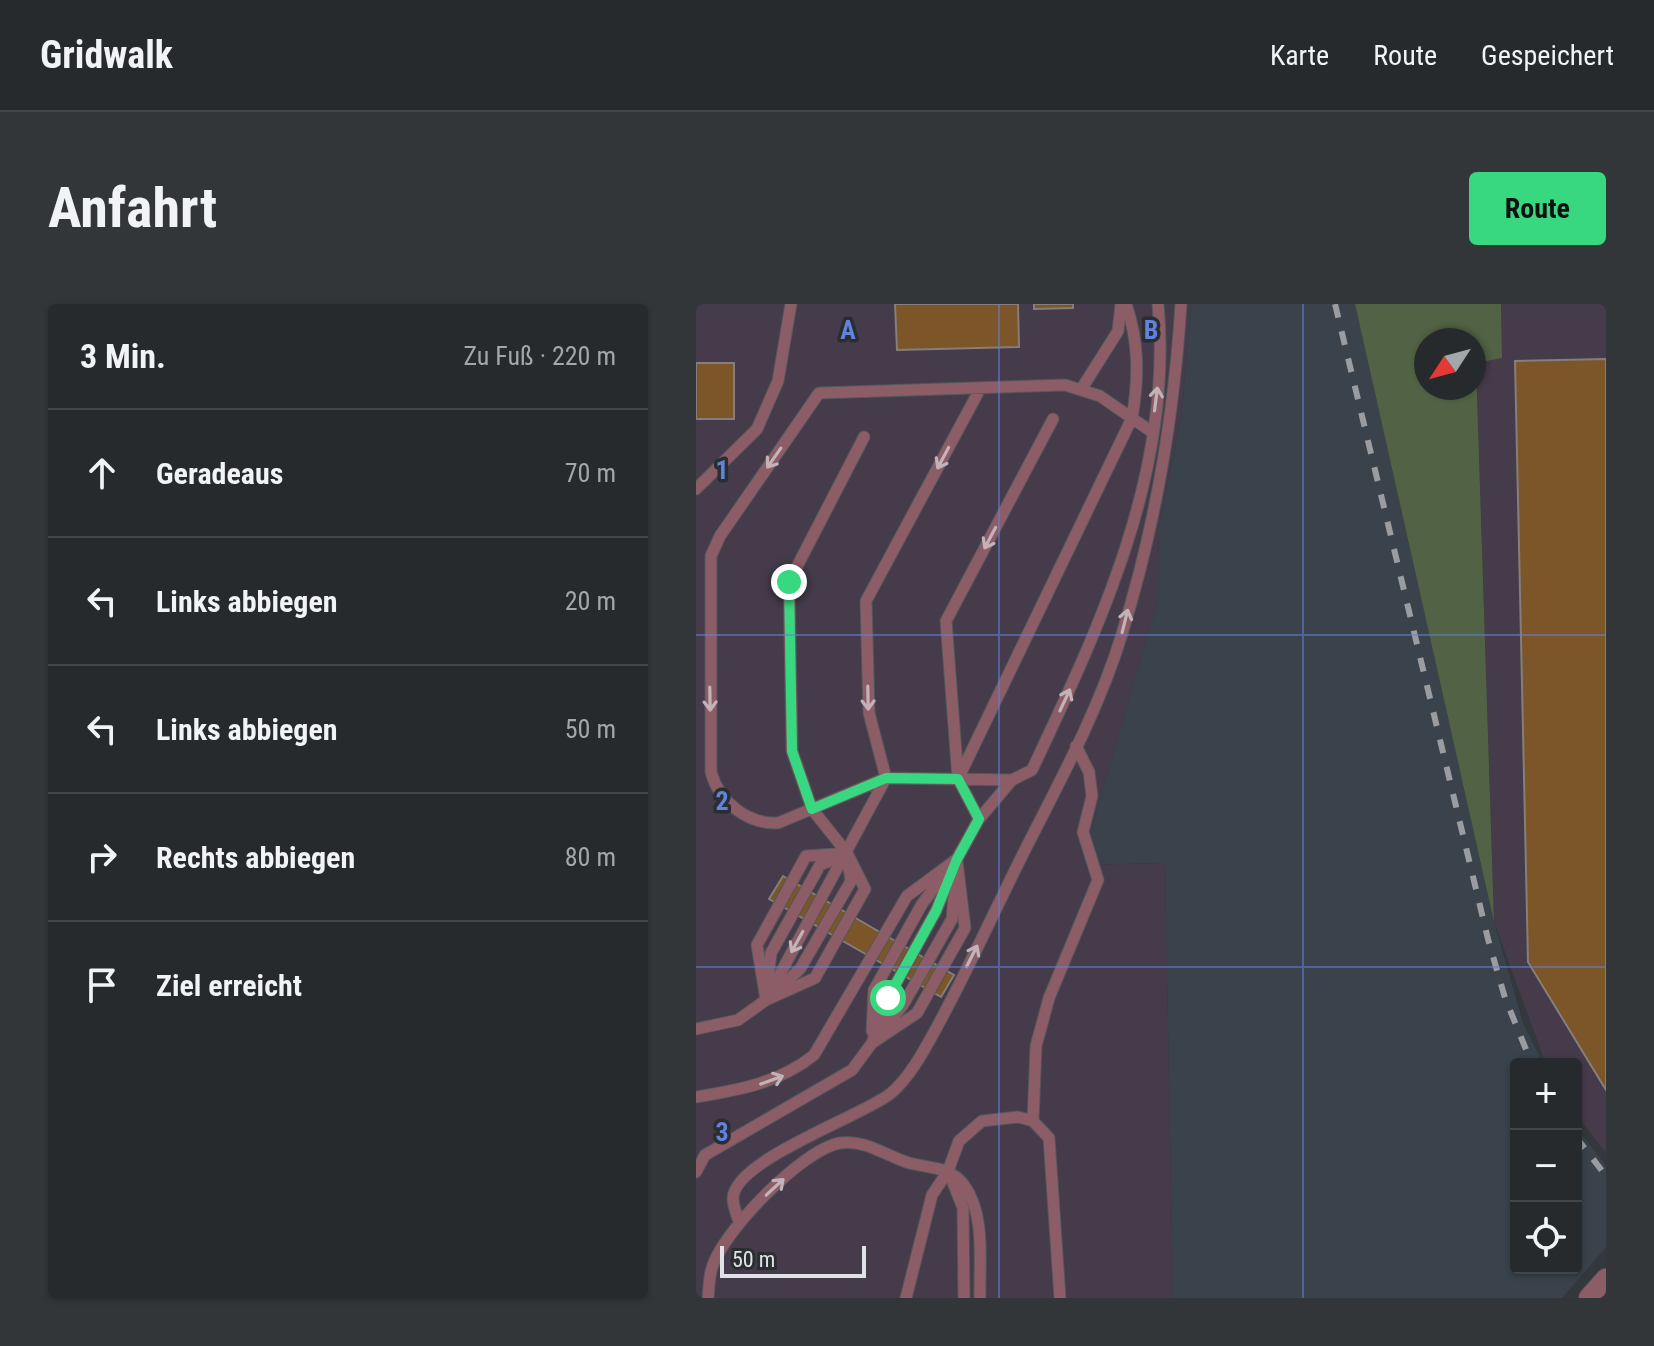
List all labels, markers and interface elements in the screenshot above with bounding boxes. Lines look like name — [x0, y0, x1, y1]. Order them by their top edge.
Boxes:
text: Gridwalk — [40, 33, 173, 77]
text: Karte — [1270, 39, 1329, 72]
text: Route — [1373, 39, 1437, 72]
text: Gespeichert — [1481, 39, 1614, 72]
button: Route — [1469, 172, 1606, 245]
text: Anfahrt — [48, 175, 217, 241]
text: A — [840, 315, 856, 345]
text: B — [1144, 315, 1158, 345]
north arrow — [1414, 328, 1486, 400]
text: 3 Min. — [80, 336, 166, 376]
text: Zu Fuß · 220 m — [463, 341, 616, 371]
one-way arrow — [1149, 386, 1164, 413]
one-way arrow — [766, 446, 782, 468]
one-way arrow — [935, 446, 951, 469]
icon: ahead — [80, 451, 124, 495]
text: 1 — [715, 455, 729, 485]
text: Geradeaus — [156, 456, 283, 491]
text: 70 m — [565, 458, 616, 488]
one-way arrow — [982, 525, 998, 549]
route end — [771, 564, 807, 600]
icon: left — [80, 579, 124, 623]
text: Links abbiegen — [156, 584, 338, 619]
text: 20 m — [565, 586, 616, 616]
one-way arrow — [1119, 609, 1134, 634]
one-way arrow — [861, 684, 876, 711]
one-way arrow — [702, 685, 718, 712]
one-way arrow — [1058, 688, 1073, 712]
icon: left — [80, 707, 124, 751]
text: Links abbiegen — [156, 712, 338, 747]
text: 50 m — [565, 714, 616, 744]
text: 2 — [715, 786, 729, 816]
icon: right — [80, 835, 124, 879]
text: Rechts abbiegen — [156, 840, 355, 875]
text: 80 m — [565, 842, 616, 872]
one-way arrow — [789, 930, 805, 953]
one-way arrow — [965, 944, 981, 968]
icon: arrive — [80, 963, 124, 1007]
text: Ziel erreicht — [156, 968, 302, 1003]
route start — [870, 980, 906, 1016]
map controls — [1510, 1058, 1582, 1274]
button: + — [1510, 1058, 1582, 1130]
one-way arrow — [759, 1072, 784, 1086]
text: 3 — [715, 1117, 729, 1147]
button: − — [1510, 1130, 1582, 1202]
one-way arrow — [764, 1178, 784, 1196]
button: locate — [1510, 1202, 1582, 1274]
scale bar — [720, 1242, 866, 1278]
text: 50 m — [732, 1247, 775, 1272]

